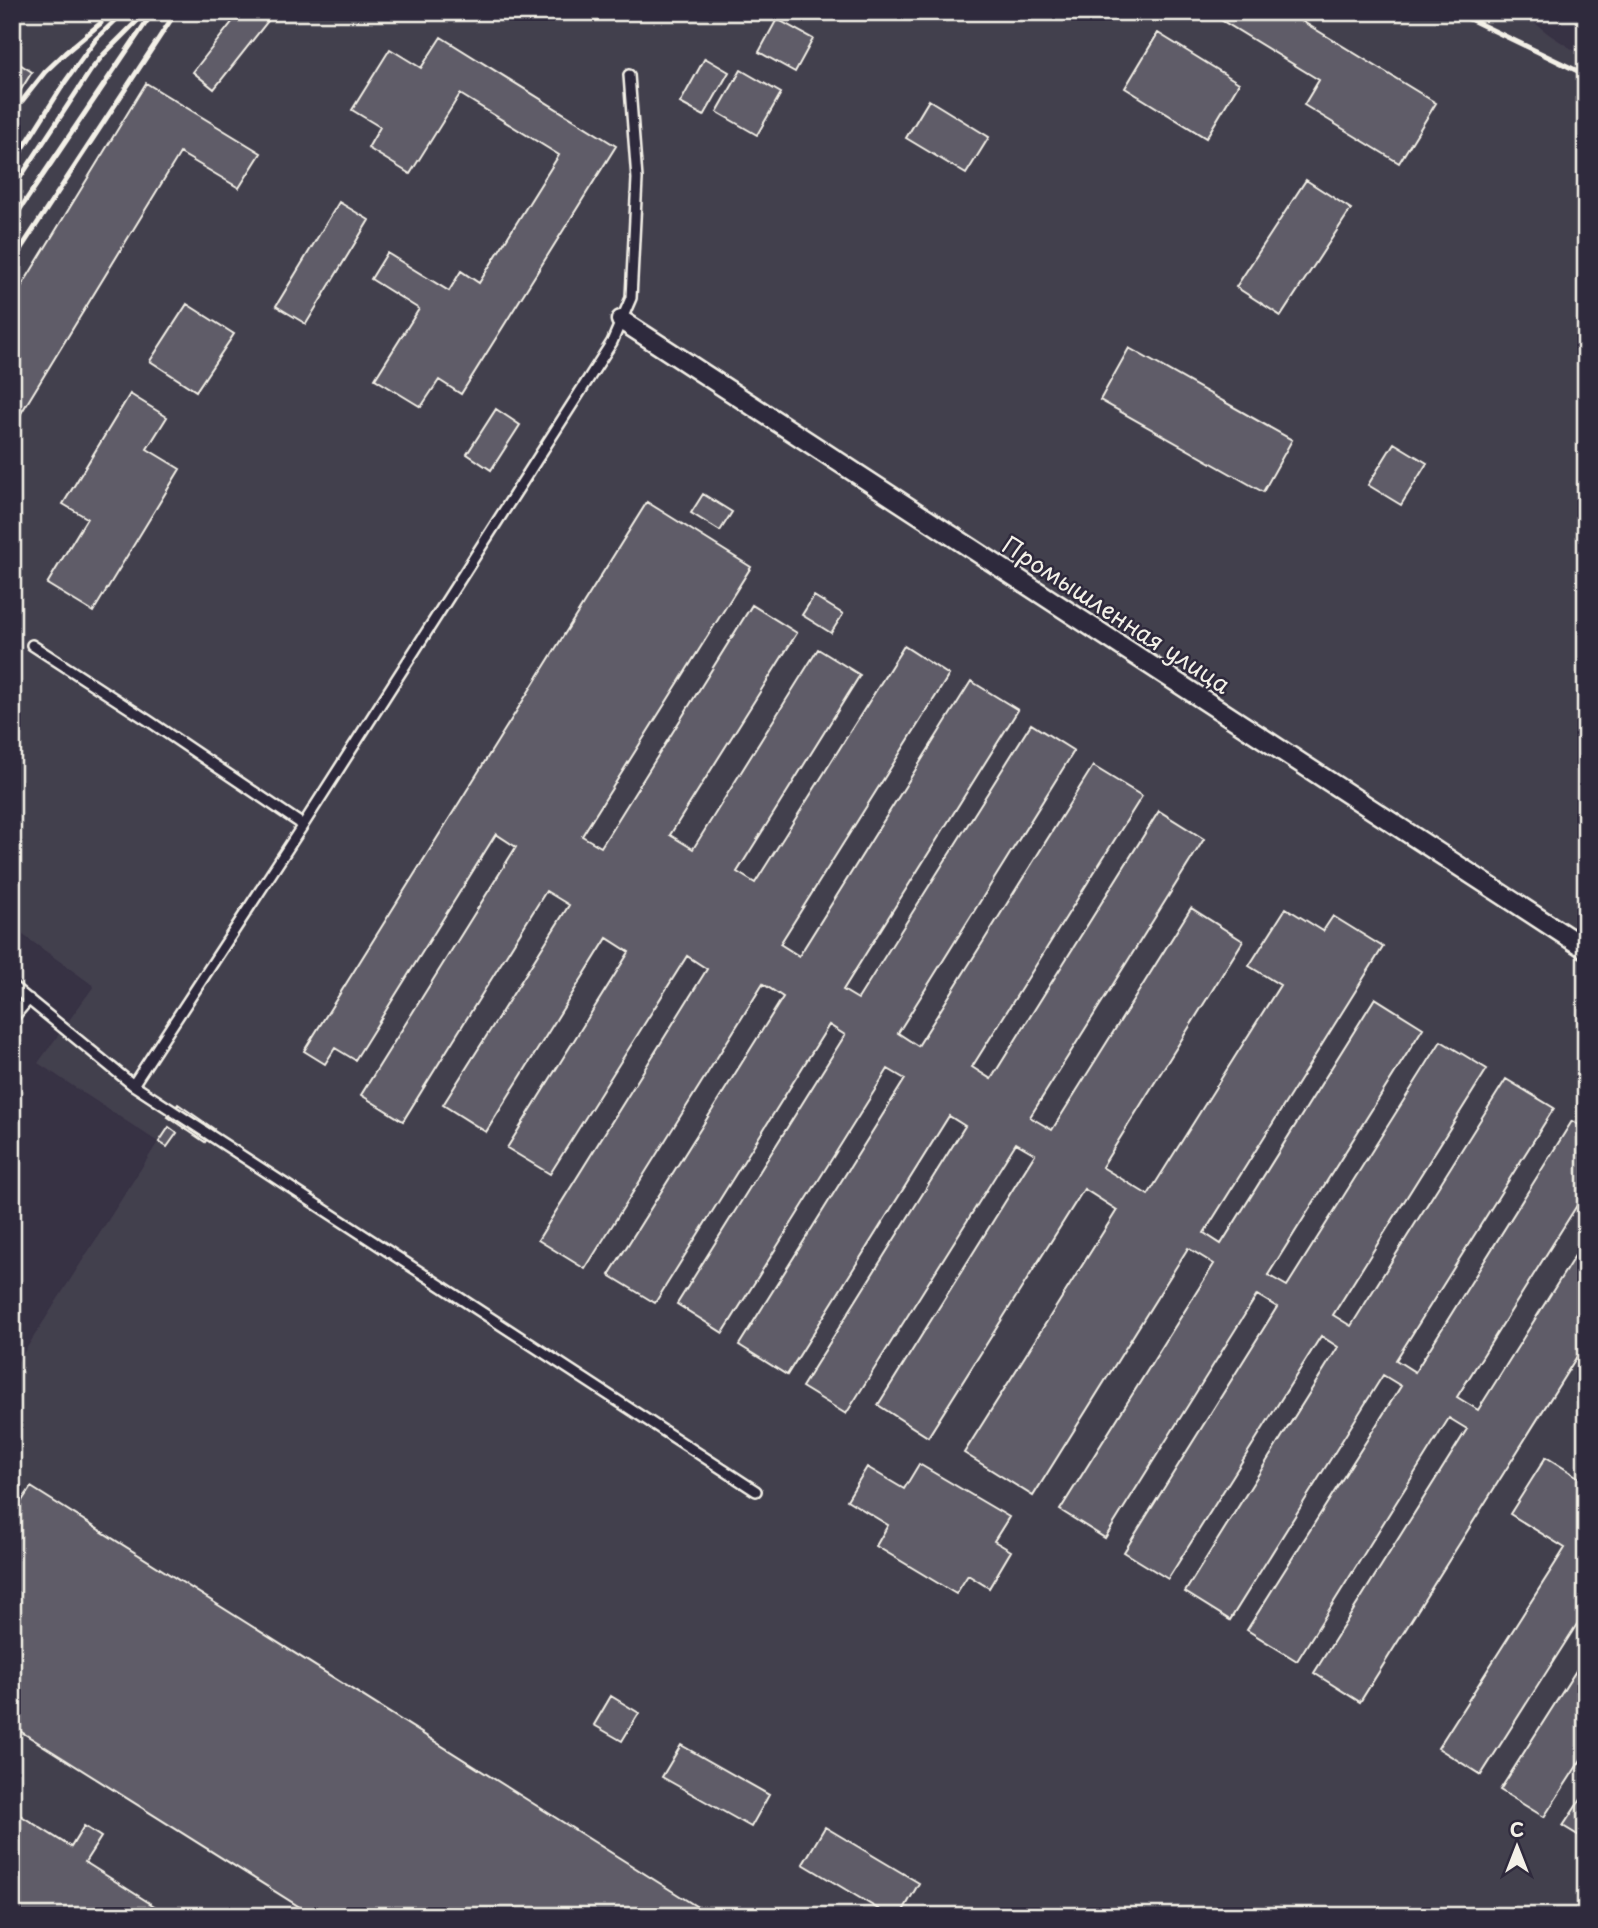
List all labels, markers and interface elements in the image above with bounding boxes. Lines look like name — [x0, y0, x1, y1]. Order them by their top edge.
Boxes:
street label: Промышленная улица — [996, 526, 1238, 702]
north arrow — [1482, 1812, 1552, 1882]
text: С — [1510, 1815, 1524, 1843]

